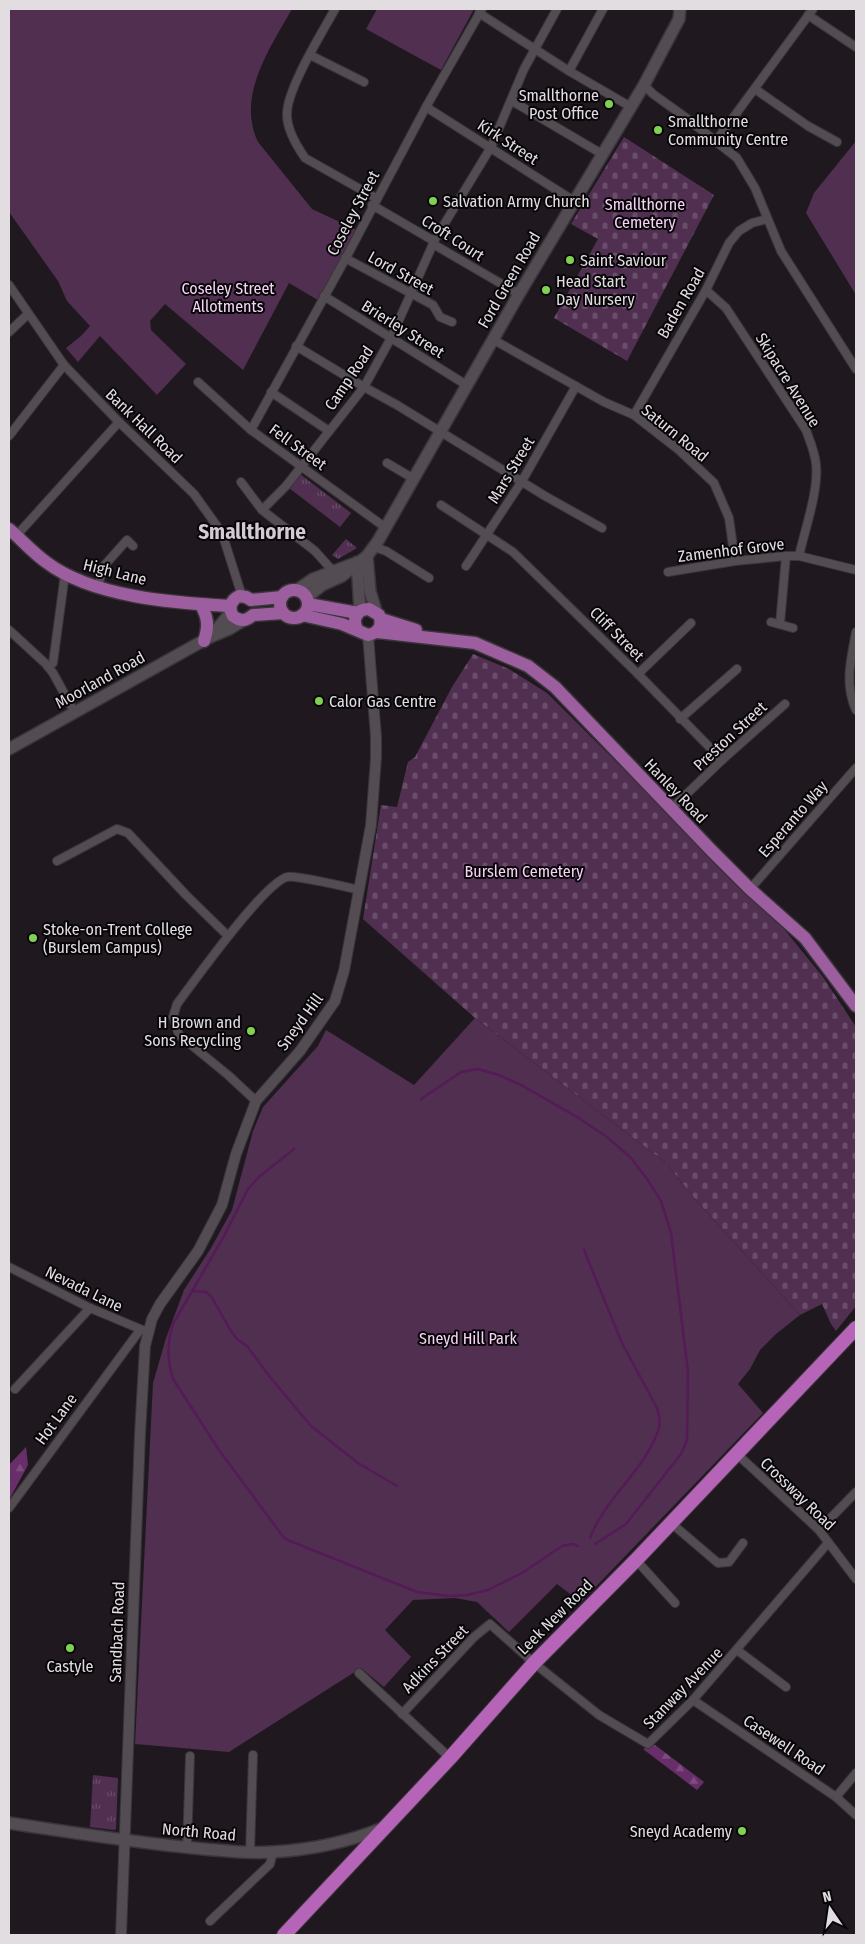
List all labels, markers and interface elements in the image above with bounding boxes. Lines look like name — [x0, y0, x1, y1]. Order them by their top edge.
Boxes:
place label: Smallthorne Post Office — [519, 86, 599, 123]
marker: Smallthorne Post Office — [603, 98, 615, 110]
place label: Smallthorne Community Centre — [668, 112, 788, 149]
street label: Kirk Street — [474, 115, 543, 169]
marker: Smallthorne Community Centre — [652, 124, 664, 136]
street label: Coseley Street — [323, 167, 384, 259]
place label: Salvation Army Church — [443, 192, 590, 211]
marker: Salvation Army Church — [427, 195, 439, 207]
park label: Smallthorne Cemetery — [605, 195, 685, 232]
street label: Croft Court — [418, 211, 488, 266]
street label: Ford Green Road — [474, 229, 544, 331]
street label: Lord Street — [365, 247, 438, 299]
place label: Saint Saviour — [580, 251, 667, 270]
marker: Saint Saviour — [564, 254, 576, 266]
street label: Baden Road — [653, 264, 709, 342]
place label: Head Start Day Nursery — [556, 272, 635, 309]
park label: Coseley Street Allotments — [181, 279, 275, 316]
marker: Head Start Day Nursery — [540, 284, 552, 296]
street label: Brierley Street — [358, 296, 449, 362]
street label: Skipacre Avenue — [751, 329, 825, 431]
street label: Camp Road — [321, 342, 377, 414]
street label: Bank Hall Road — [102, 385, 186, 467]
street label: Saturn Road — [638, 400, 712, 466]
street label: Fell Street — [266, 420, 331, 475]
street label: Mars Street — [484, 433, 539, 507]
district label: Smallthorne — [198, 519, 306, 545]
street label: Zamenhof Grove — [677, 534, 785, 566]
street label: High Lane — [81, 555, 149, 589]
street label: Cliff Street — [586, 603, 649, 666]
street label: Moorland Road — [52, 648, 148, 712]
place label: Calor Gas Centre — [329, 692, 437, 711]
marker: Calor Gas Centre — [313, 695, 325, 707]
street label: Preston Street — [690, 697, 771, 775]
street label: Hanley Road — [641, 755, 711, 827]
street label: Esperanto Way — [755, 776, 832, 861]
park label: Burslem Cemetery — [465, 862, 584, 881]
place label: Stoke-on-Trent College (Burslem Campus) — [43, 920, 193, 957]
marker: Stoke-on-Trent College (Burslem Campus) — [27, 932, 39, 944]
street label: Sneyd Hill — [273, 990, 327, 1054]
place label: H Brown and Sons Recycling — [144, 1013, 241, 1050]
marker: H Brown and Sons Recycling — [245, 1025, 257, 1037]
street label: Nevada Lane — [42, 1262, 126, 1316]
park label: Sneyd Hill Park — [419, 1329, 518, 1348]
street label: Hot Lane — [31, 1390, 81, 1448]
street label: Crossway Road — [757, 1454, 839, 1534]
street label: Leek New Road — [513, 1575, 597, 1659]
street label: Sandbach Road — [106, 1581, 128, 1683]
street label: Adkins Street — [398, 1621, 473, 1697]
marker: Castyle — [64, 1642, 76, 1654]
street label: Stanway Avenue — [639, 1643, 727, 1733]
place label: Castyle — [47, 1657, 94, 1676]
street label: Casewell Road — [740, 1711, 828, 1779]
street label: North Road — [161, 1819, 237, 1845]
place label: Sneyd Academy — [630, 1822, 733, 1841]
marker: Sneyd Academy — [736, 1825, 748, 1837]
north arrow — [805, 1884, 855, 1934]
text: N — [821, 1888, 833, 1906]

